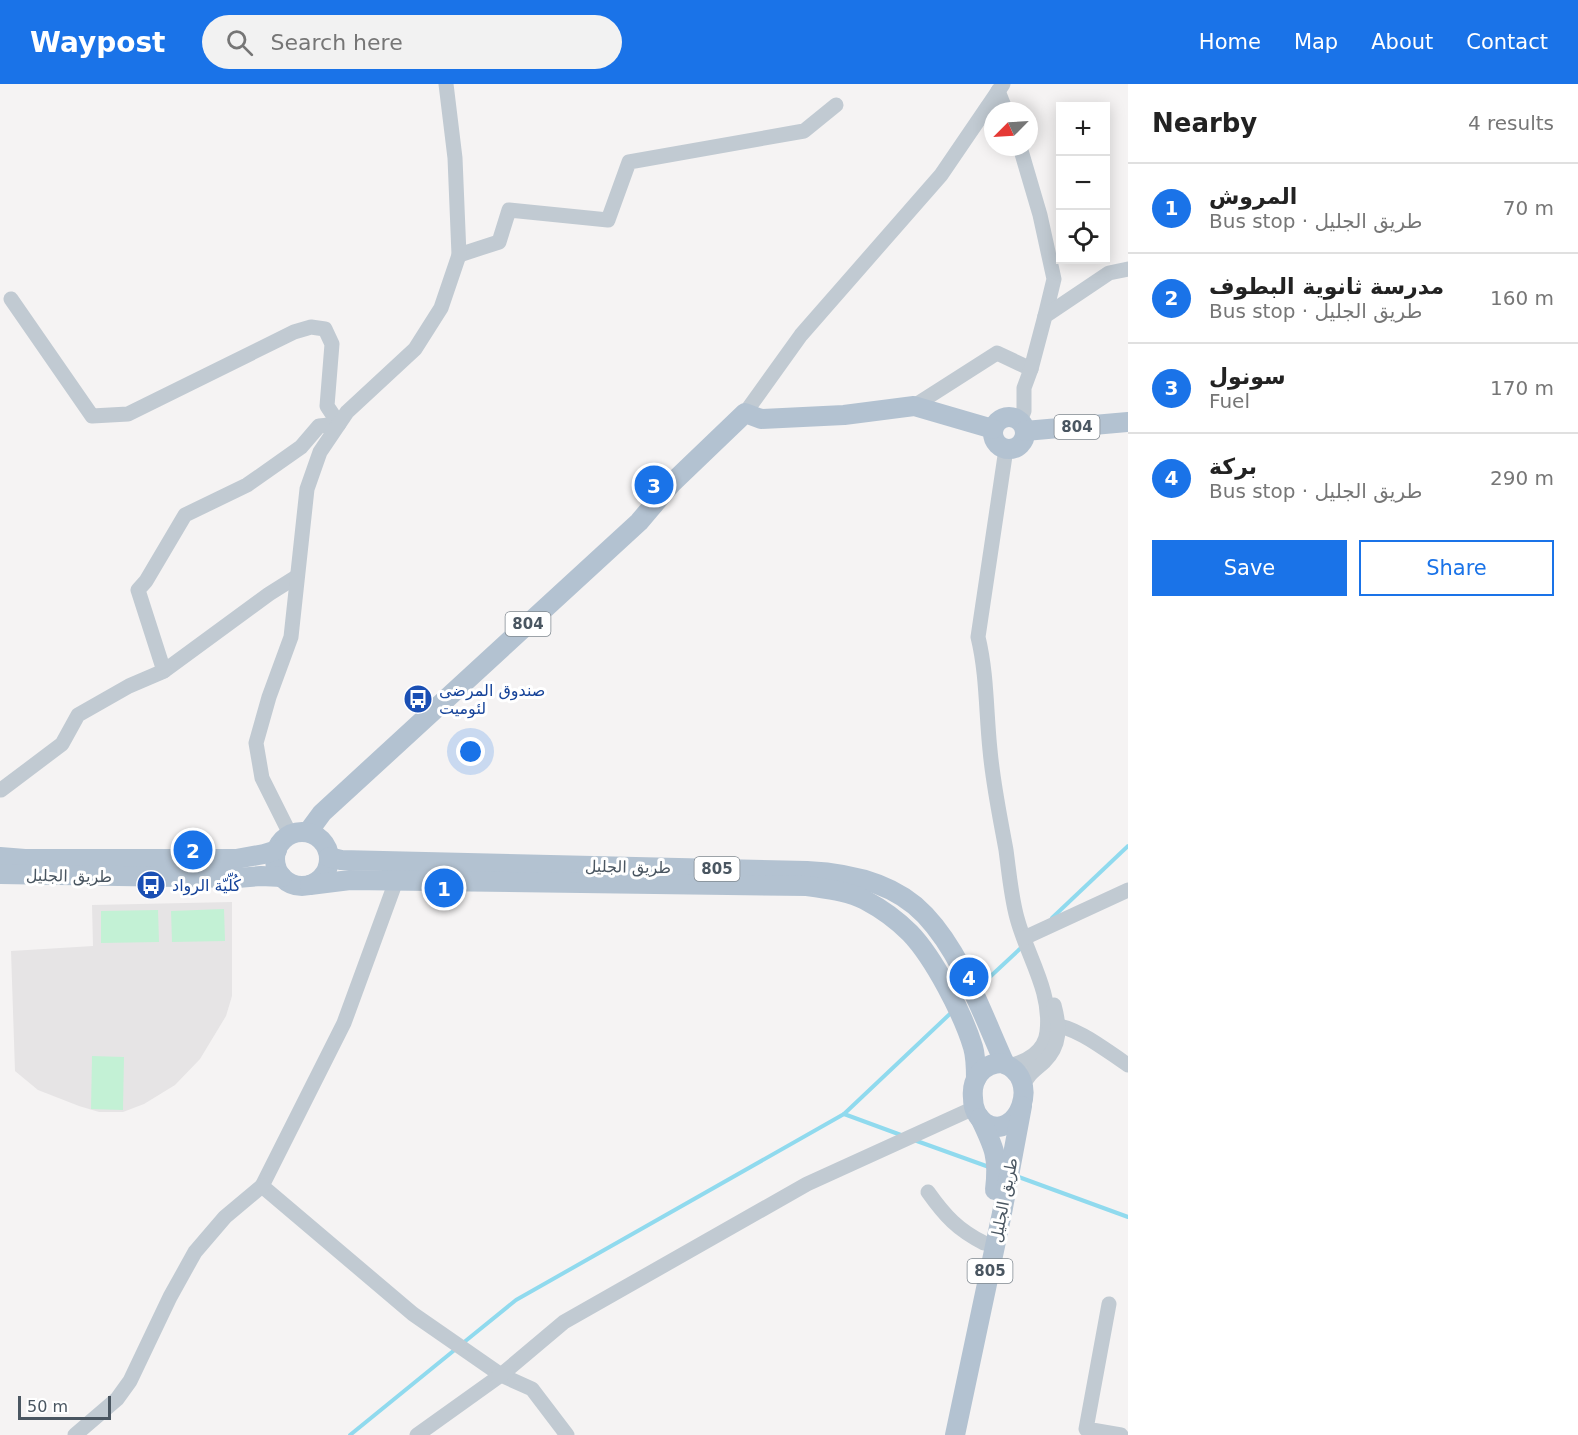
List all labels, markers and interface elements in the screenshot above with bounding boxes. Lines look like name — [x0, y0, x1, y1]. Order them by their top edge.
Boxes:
search box — [202, 15, 622, 69]
text: Waypost — [30, 26, 166, 59]
icon: search — [223, 26, 256, 59]
text: Search here — [271, 30, 403, 55]
text: Home — [1199, 30, 1261, 54]
text: Map — [1294, 30, 1338, 54]
text: About — [1371, 30, 1433, 54]
text: Contact — [1466, 30, 1548, 54]
north arrow — [984, 102, 1038, 156]
map controls — [1056, 102, 1110, 264]
button: + — [1056, 102, 1110, 156]
text: Nearby — [1152, 108, 1257, 138]
text: 4 results — [1468, 111, 1554, 135]
button: − — [1056, 156, 1110, 210]
text: المروش — [1209, 184, 1297, 209]
text: 1 — [1165, 196, 1178, 220]
text: 70 m — [1503, 196, 1554, 220]
text: Bus stop · طريق الجليل — [1209, 209, 1422, 233]
button: locate — [1056, 210, 1110, 264]
text: مدرسة ثانوية البطوف — [1209, 274, 1444, 299]
text: 2 — [1165, 286, 1178, 310]
text: 160 m — [1490, 286, 1554, 310]
text: Bus stop · طريق الجليل — [1209, 299, 1422, 323]
text: سونول — [1209, 364, 1286, 389]
text: 3 — [1165, 376, 1178, 400]
text: 170 m — [1490, 376, 1554, 400]
text: Fuel — [1209, 389, 1250, 413]
road number: 804 — [1054, 415, 1100, 439]
text: بركة — [1209, 454, 1257, 479]
pin: 3 — [634, 462, 674, 508]
text: 4 — [1165, 466, 1178, 490]
text: 290 m — [1490, 466, 1554, 490]
text: Bus stop · طريق الجليل — [1209, 479, 1422, 503]
button: Save — [1152, 540, 1347, 596]
button: Share — [1359, 540, 1554, 596]
road number: 804 — [506, 612, 550, 636]
place label: صندوق المرضى لئوميت — [439, 681, 545, 719]
bus stop icon: صندوق المرضى لئوميت — [402, 683, 434, 715]
your location — [456, 737, 485, 766]
pin: 2 — [174, 828, 212, 873]
street label: طريق الجليل — [585, 857, 671, 878]
road number: 805 — [694, 857, 740, 881]
street label: طريق الجليل — [26, 866, 112, 887]
pin: 1 — [424, 866, 464, 910]
bus stop icon: كُلّيّة الرواد — [135, 869, 167, 901]
place label: كُلّيّة الرواد — [172, 872, 241, 896]
pin: 4 — [950, 954, 988, 1000]
street label: طريق الجليل — [986, 1156, 1023, 1244]
road number: 805 — [968, 1259, 1012, 1283]
scale bar — [18, 1393, 111, 1420]
text: 50 m — [27, 1397, 68, 1416]

